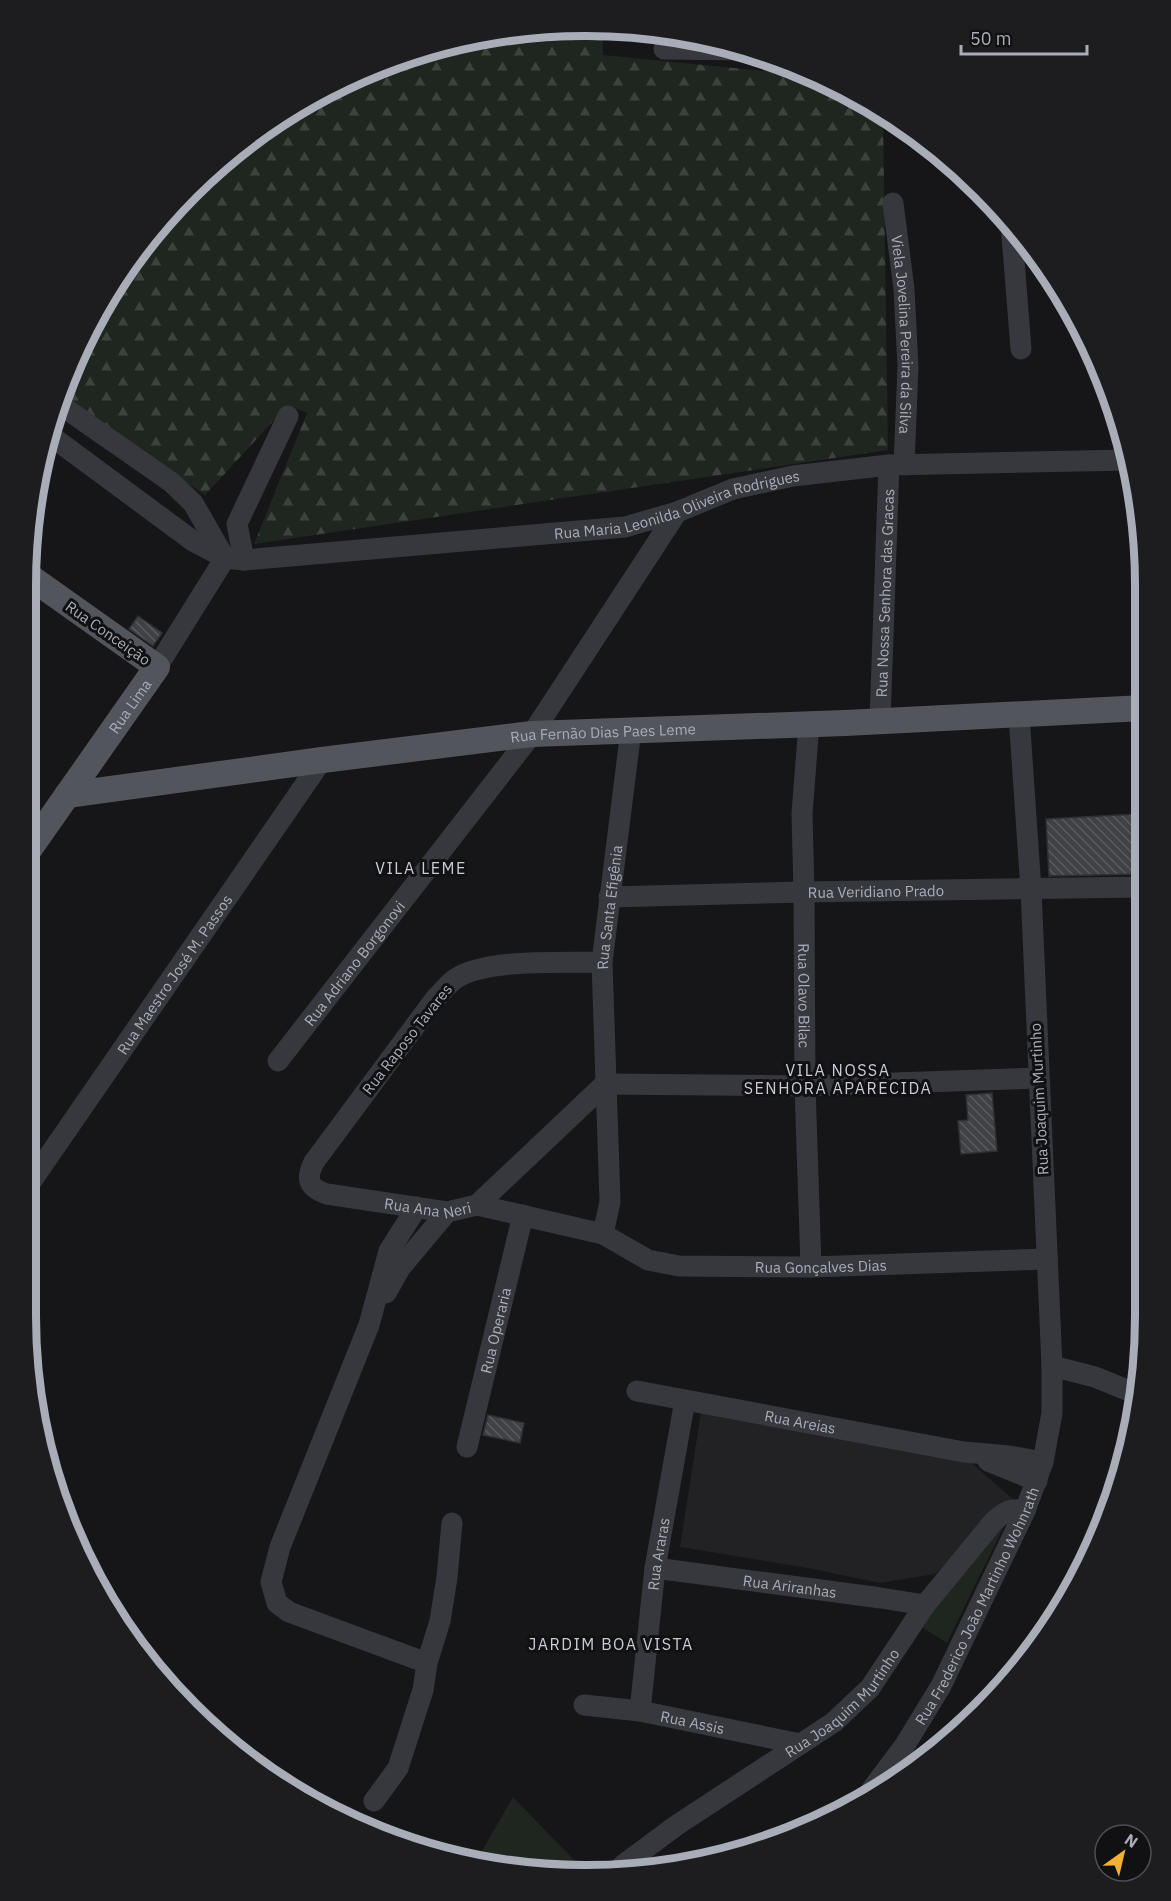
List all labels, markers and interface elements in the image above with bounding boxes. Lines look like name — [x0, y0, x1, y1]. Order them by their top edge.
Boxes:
scale bar — [961, 18, 1087, 56]
text: 50 m — [970, 27, 1012, 50]
street label: Viela Jovelina Pereira da Silva — [888, 234, 918, 434]
street label: Rua Maria Leonilda Oliveira Rodrigues — [553, 466, 801, 543]
street label: Rua Nossa Senhora das Gracas — [871, 488, 898, 698]
street label: Rua Conceição — [62, 597, 154, 669]
street label: Rua Lima — [104, 675, 155, 737]
street label: Rua Fernão Dias Paes Leme — [509, 719, 696, 746]
street label: Rua Santa Efigênia — [592, 844, 626, 970]
district label: VILA LEME — [375, 858, 467, 878]
street label: Rua Veridiano Prado — [808, 880, 944, 901]
street label: Rua Maestro José M. Passos — [112, 890, 236, 1058]
street label: Rua Adriano Borgonovi — [300, 897, 409, 1029]
street label: Rua Olavo Bilac — [795, 943, 814, 1049]
street label: Rua Raposo Tavares — [358, 980, 456, 1098]
street label: Rua Joaquim Murtinho — [1026, 1023, 1052, 1175]
district label: VILA NOSSA SENHORA APARECIDA — [744, 1060, 932, 1098]
street label: Rua Ana Neri — [383, 1193, 473, 1222]
street label: Rua Gonçalves Dias — [755, 1255, 887, 1277]
street label: Rua Operaria — [476, 1285, 515, 1375]
street label: Rua Areias — [763, 1405, 837, 1437]
street label: Rua Frederico João Martinho Wohnrath — [910, 1484, 1043, 1728]
street label: Rua Araras — [643, 1516, 673, 1591]
street label: Rua Ariranhas — [742, 1570, 838, 1602]
district label: JARDIM BOA VISTA — [528, 1634, 694, 1654]
street label: Rua Joaquim Murtinho — [781, 1645, 903, 1761]
street label: Rua Assis — [659, 1706, 726, 1738]
north arrow — [1093, 1823, 1153, 1883]
text: N — [1121, 1829, 1142, 1852]

